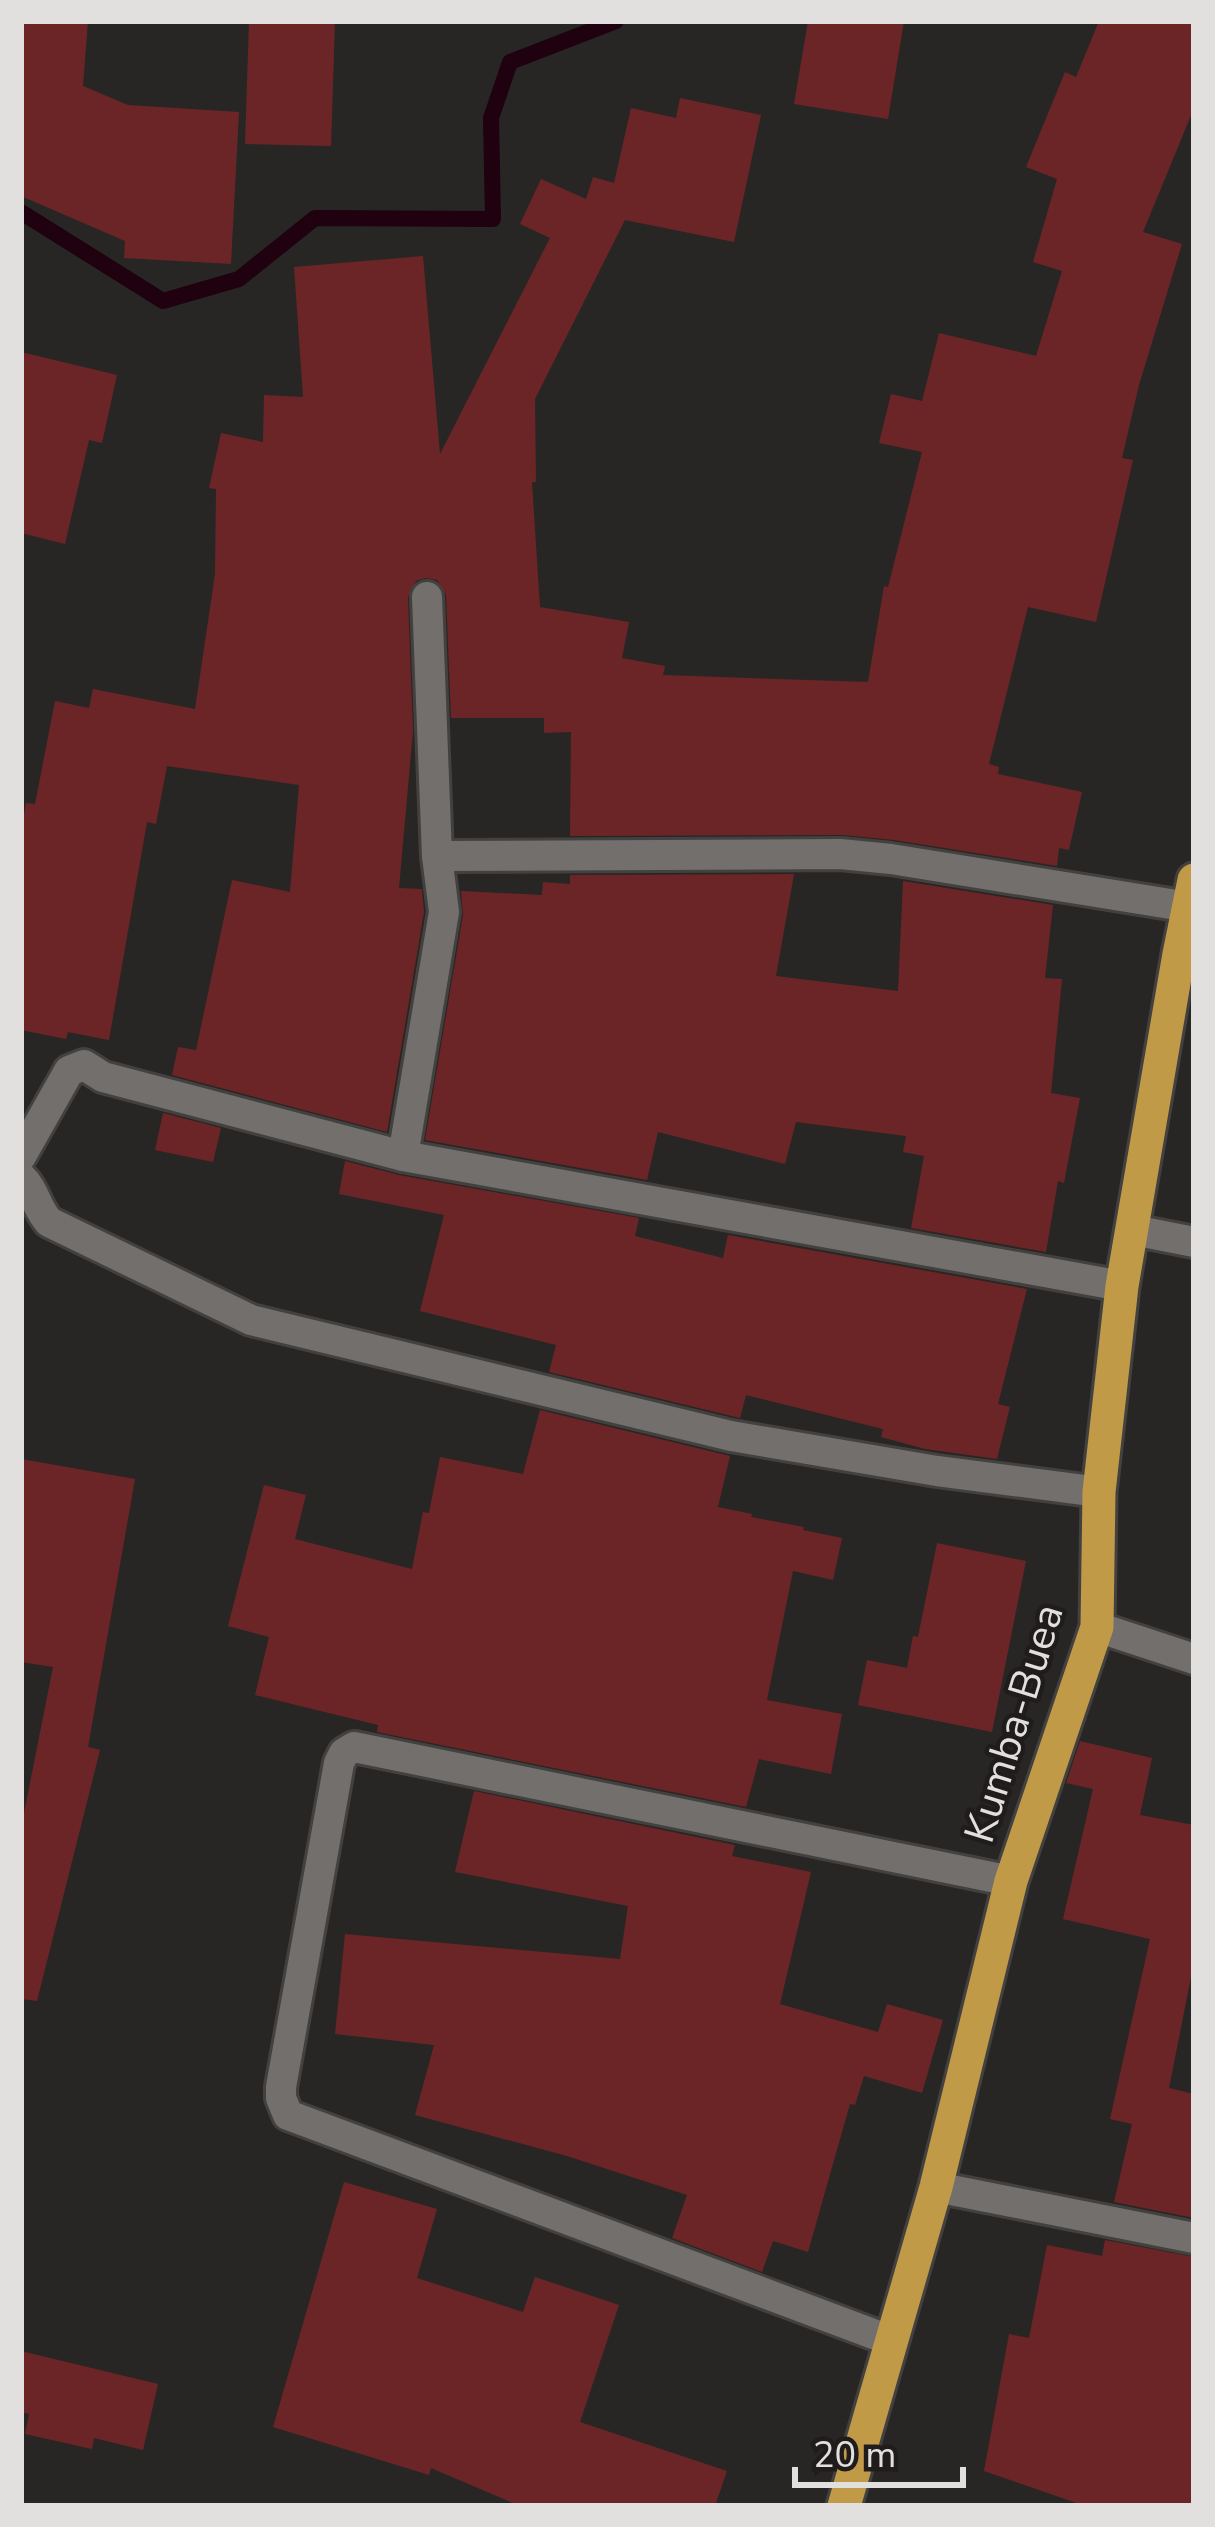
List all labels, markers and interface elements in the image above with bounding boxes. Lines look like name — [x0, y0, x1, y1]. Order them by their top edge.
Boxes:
street label: Kumba-Buea — [951, 1597, 1078, 1850]
scale bar — [795, 2413, 963, 2487]
text: 20 m — [813, 2431, 896, 2480]

